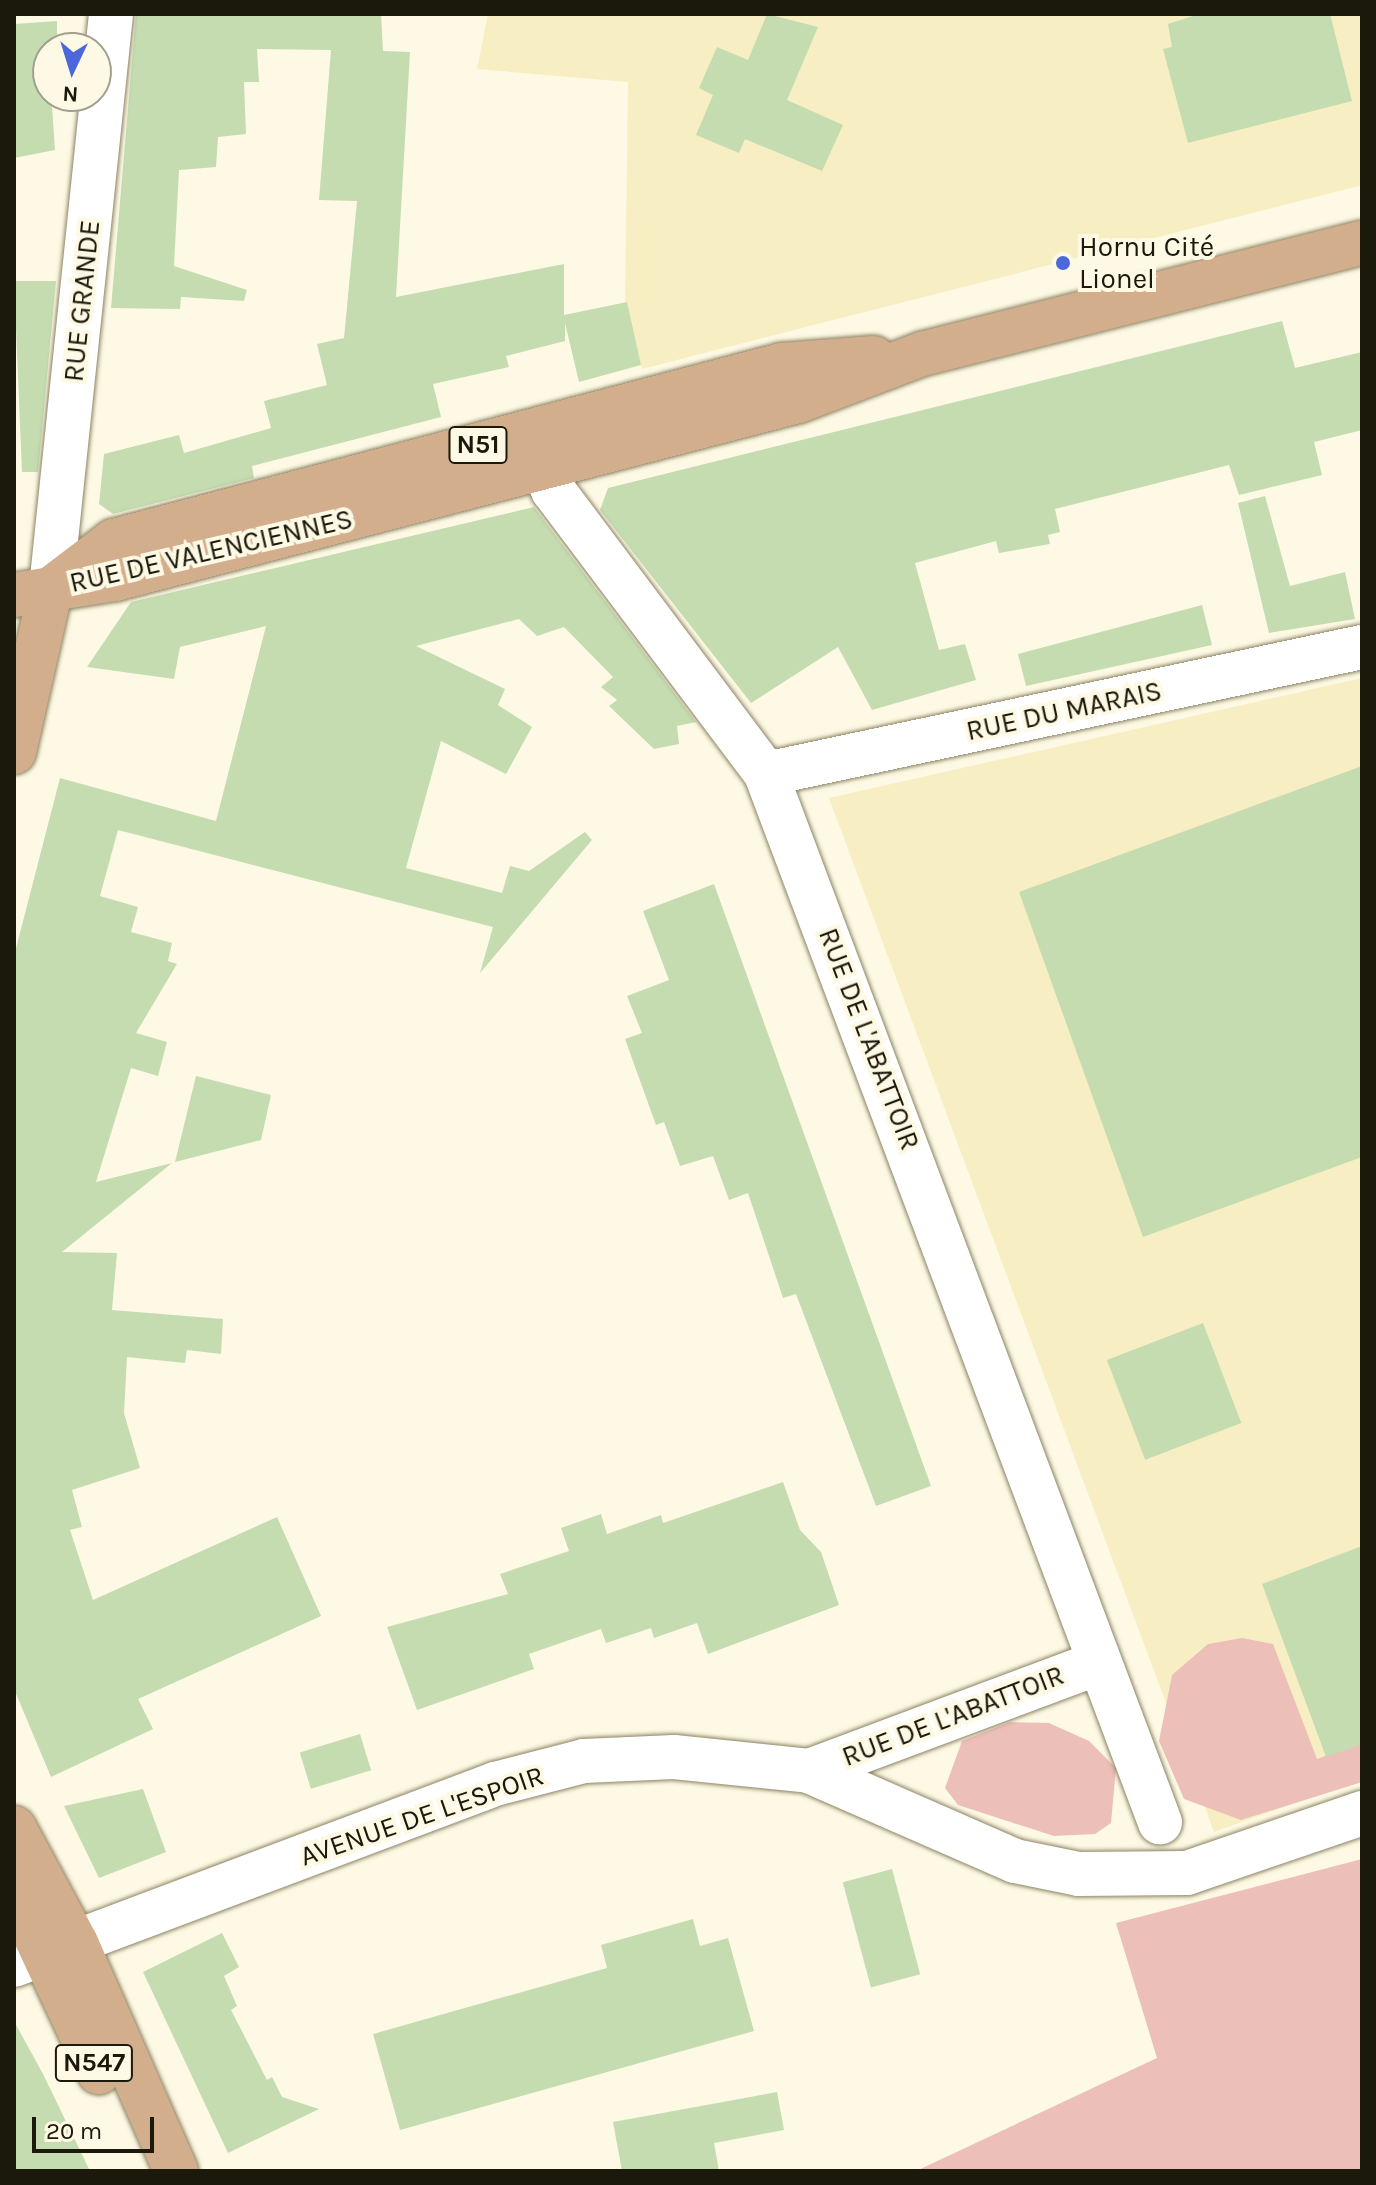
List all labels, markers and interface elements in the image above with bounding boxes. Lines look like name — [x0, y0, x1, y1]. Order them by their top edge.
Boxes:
north arrow — [32, 32, 112, 112]
text: N — [62, 80, 79, 107]
street label: RUE GRANDE — [57, 218, 107, 384]
place label: Hornu Cité Lionel — [1079, 230, 1214, 296]
marker: Hornu Cité Lionel — [1054, 254, 1072, 272]
road number: N51 — [448, 423, 508, 467]
street label: RUE DE VALENCIENNES — [66, 502, 356, 600]
street label: RUE DU MARAIS — [963, 674, 1165, 748]
street label: RUE DE L'ABATTOIR — [811, 923, 927, 1155]
street label: RUE DE L'ABATTOIR — [837, 1658, 1069, 1774]
street label: AVENUE DE L'ESPOIR — [296, 1759, 548, 1873]
road number: N547 — [54, 2041, 134, 2085]
scale bar — [36, 2101, 158, 2151]
text: 20 m — [46, 2117, 102, 2145]

